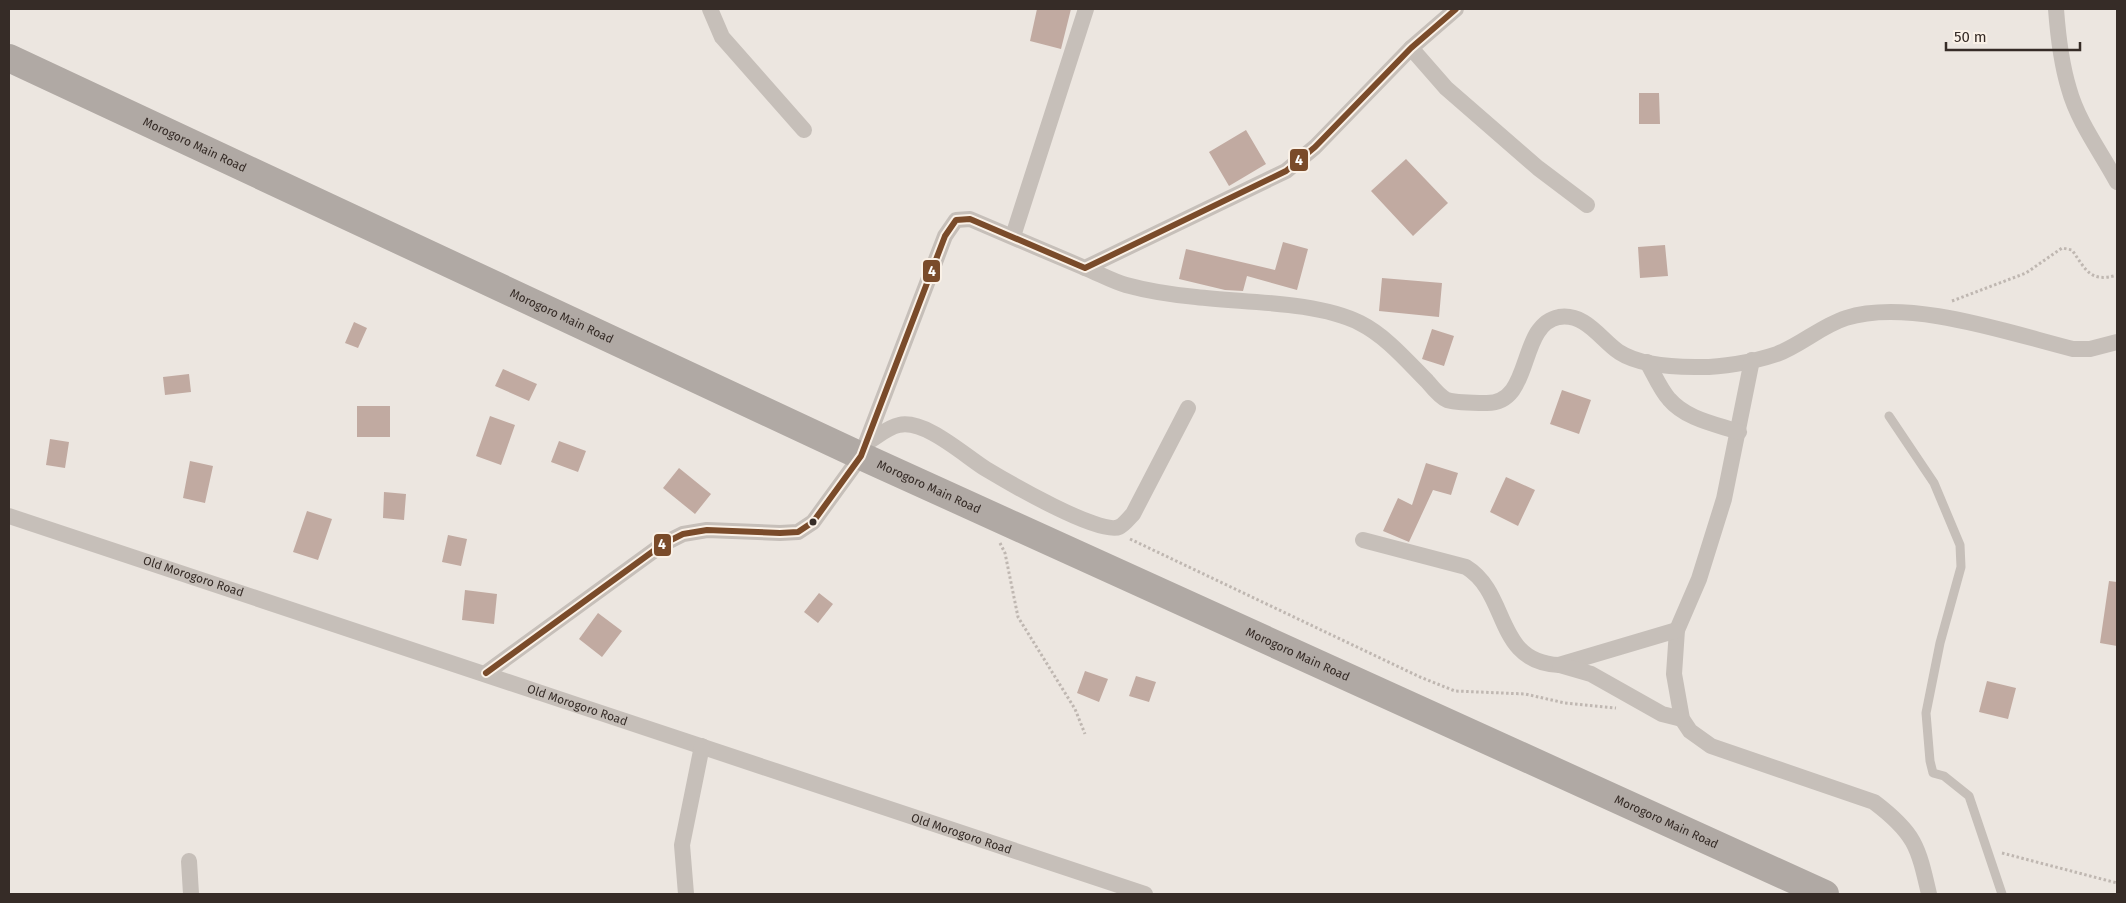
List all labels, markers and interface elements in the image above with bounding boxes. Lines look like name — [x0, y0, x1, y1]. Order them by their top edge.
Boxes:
scale bar — [1946, 20, 2080, 52]
text: 50 m — [1954, 28, 1987, 46]
street label: Morogoro Main Road — [141, 115, 249, 175]
line badge: 4 — [1289, 148, 1309, 172]
text: 4 — [1295, 152, 1303, 169]
line badge: 4 — [922, 259, 941, 283]
text: 4 — [928, 263, 936, 280]
street label: Morogoro Main Road — [508, 286, 616, 346]
street label: Morogoro Main Road — [875, 457, 983, 516]
unlabelled marker — [808, 517, 818, 527]
line badge: 4 — [653, 533, 672, 557]
text: 4 — [658, 536, 666, 553]
street label: Old Morogoro Road — [141, 553, 245, 600]
street label: Morogoro Main Road — [1244, 625, 1352, 684]
street label: Old Morogoro Road — [525, 682, 629, 729]
street label: Morogoro Main Road — [1612, 792, 1720, 852]
street label: Old Morogoro Road — [909, 811, 1013, 857]

